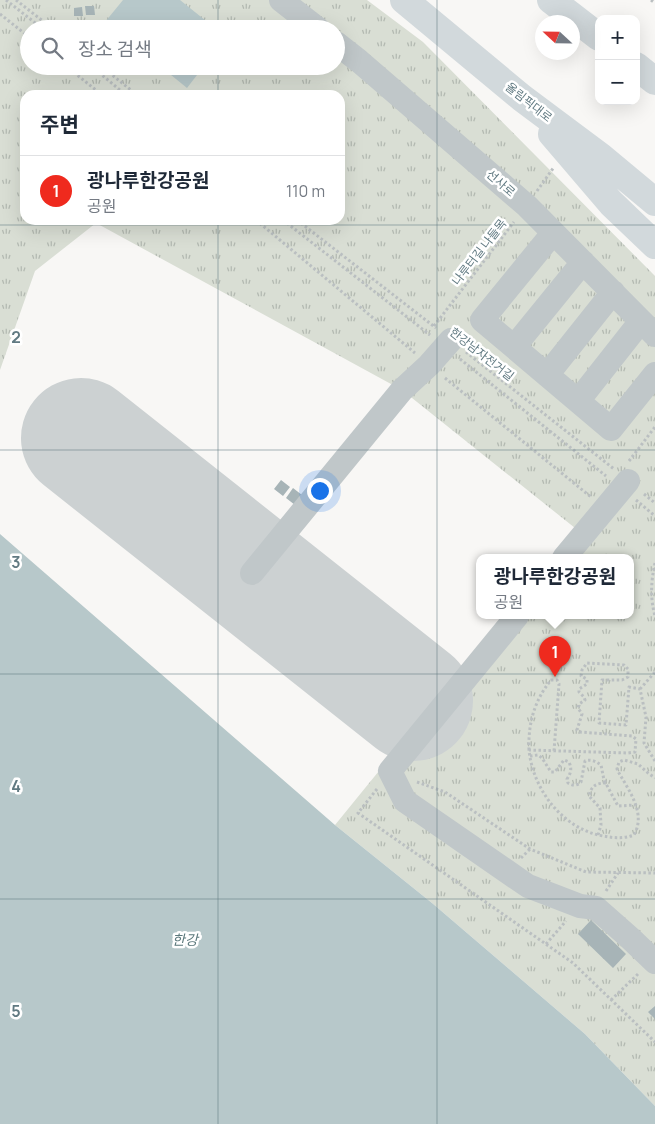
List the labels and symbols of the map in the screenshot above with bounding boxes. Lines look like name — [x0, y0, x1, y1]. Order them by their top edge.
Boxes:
north arrow — [535, 15, 580, 60]
street label: 올림픽대로 — [502, 78, 556, 126]
street label: 선사로 — [483, 166, 519, 200]
street label: 나루터길 나들목 — [448, 215, 510, 289]
street label: 한강남자전거길 — [446, 324, 518, 384]
text: 2 — [11, 326, 21, 348]
your location — [307, 478, 333, 504]
text: 3 — [11, 551, 21, 573]
pin: 1 — [539, 636, 571, 677]
text: 4 — [11, 775, 21, 797]
water label: 한강 — [172, 930, 200, 949]
text: 5 — [11, 1000, 21, 1022]

